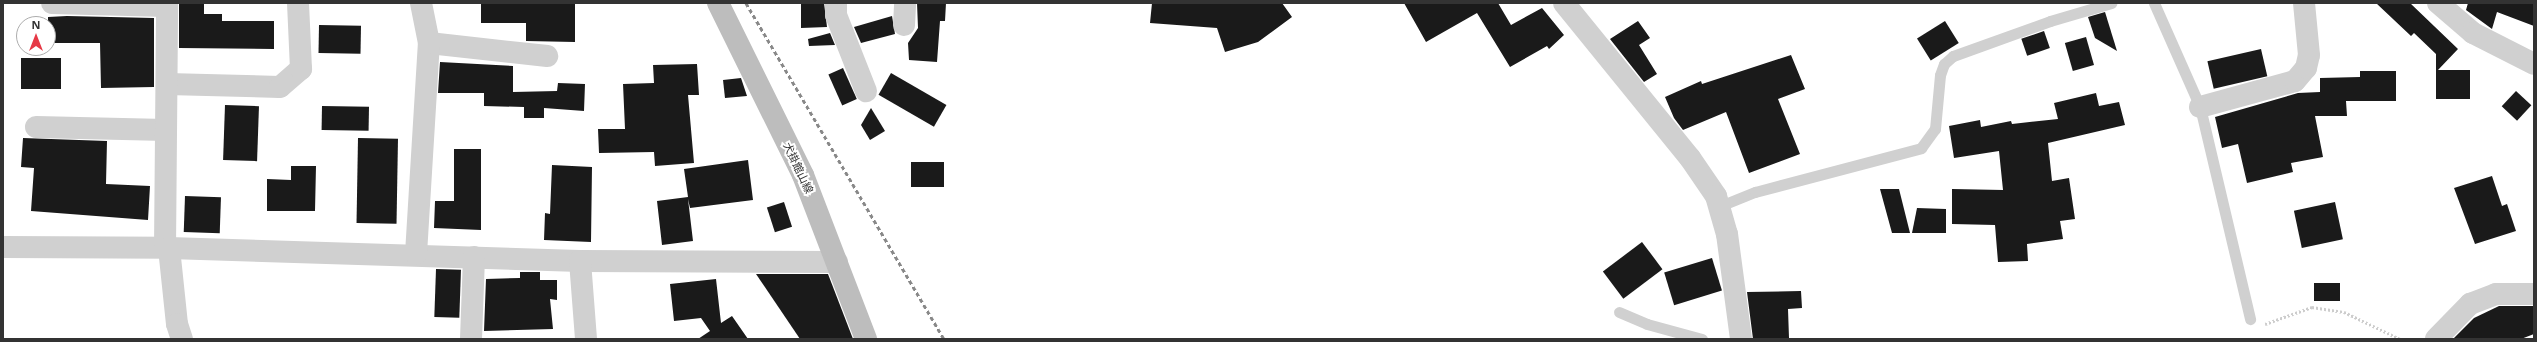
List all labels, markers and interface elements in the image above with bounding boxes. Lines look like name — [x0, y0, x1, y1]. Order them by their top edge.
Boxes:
north arrow — [16, 16, 56, 56]
text: N — [32, 17, 40, 32]
street label: 犬掛館山線 — [780, 140, 816, 196]

